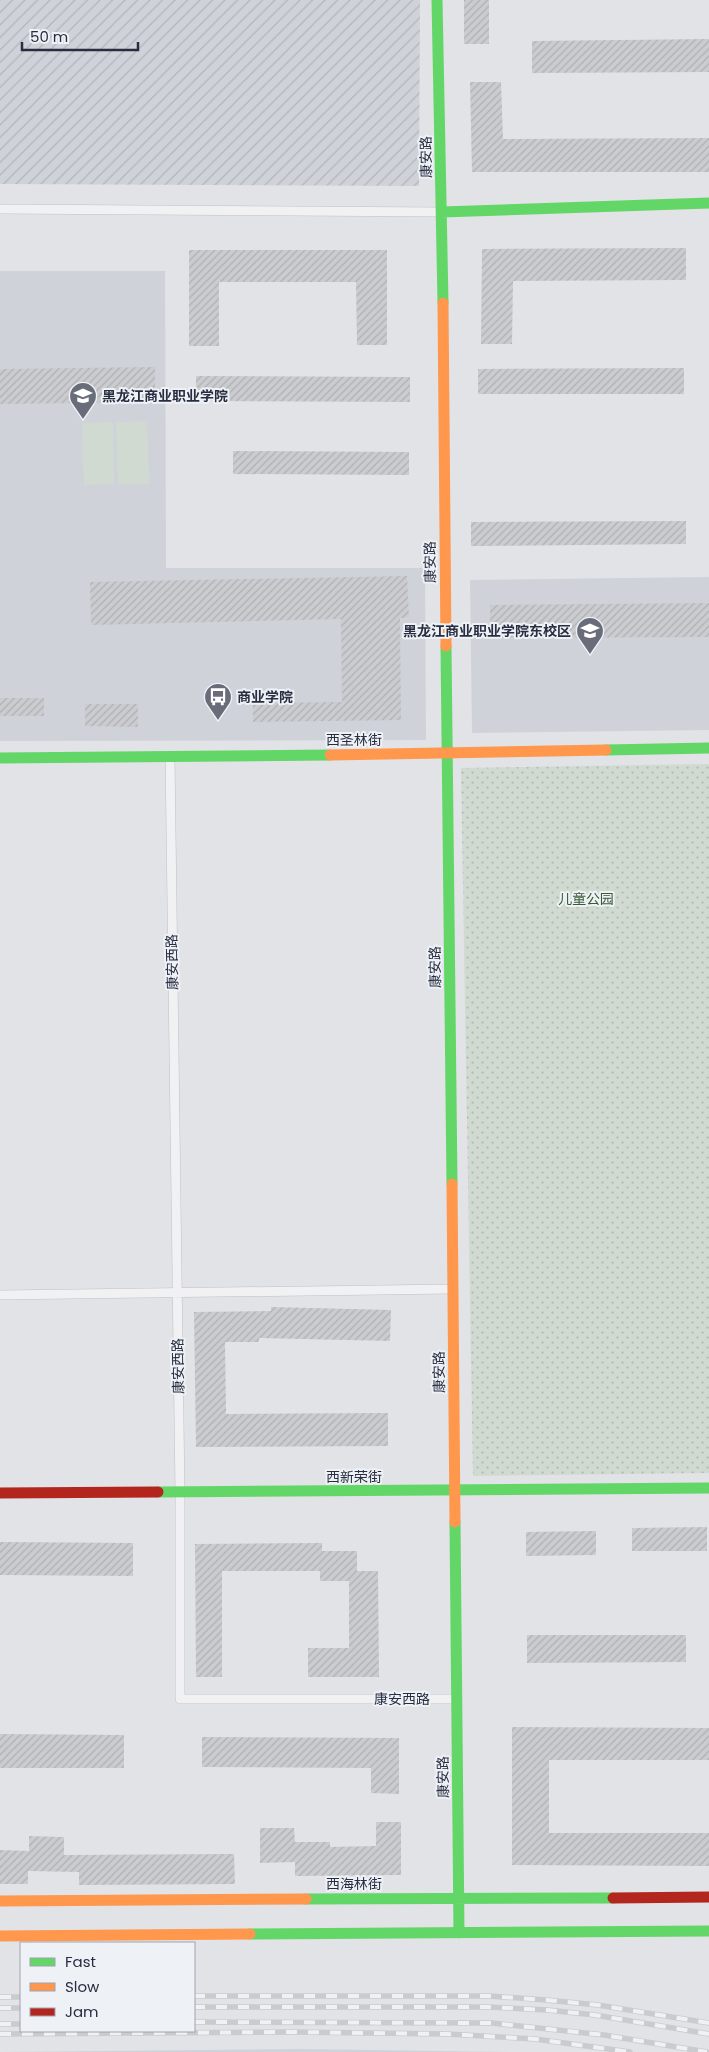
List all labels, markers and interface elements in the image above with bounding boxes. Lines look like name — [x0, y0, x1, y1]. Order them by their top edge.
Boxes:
scale bar — [22, 20, 139, 52]
text: 50 m — [30, 26, 68, 47]
street label: 康安路 — [416, 136, 436, 178]
school or university icon: 黑龙江商业职业学院 — [68, 381, 98, 420]
place label: 黑龙江商业职业学院 — [102, 386, 228, 406]
street label: 康安路 — [420, 541, 440, 583]
school or university icon: 黑龙江商业职业学院东校区 — [575, 616, 605, 655]
place label: 黑龙江商业职业学院东校区 — [403, 621, 571, 641]
bus stop icon: 商业学院 — [203, 682, 233, 721]
place label: 商业学院 — [237, 687, 293, 707]
street label: 西圣林街 — [326, 730, 382, 750]
park label: 儿童公园 — [558, 889, 614, 909]
street label: 康安西路 — [162, 934, 182, 990]
street label: 康安路 — [425, 946, 445, 988]
street label: 康安西路 — [168, 1338, 188, 1394]
street label: 康安路 — [429, 1351, 449, 1393]
street label: 西新荣街 — [326, 1467, 382, 1487]
street label: 康安西路 — [374, 1689, 430, 1709]
street label: 康安路 — [433, 1756, 453, 1798]
street label: 西海林街 — [326, 1874, 382, 1894]
legend — [20, 1942, 195, 2032]
text: Fast — [65, 1951, 96, 1972]
text: Slow — [65, 1976, 100, 1997]
text: Jam — [65, 2001, 99, 2022]

